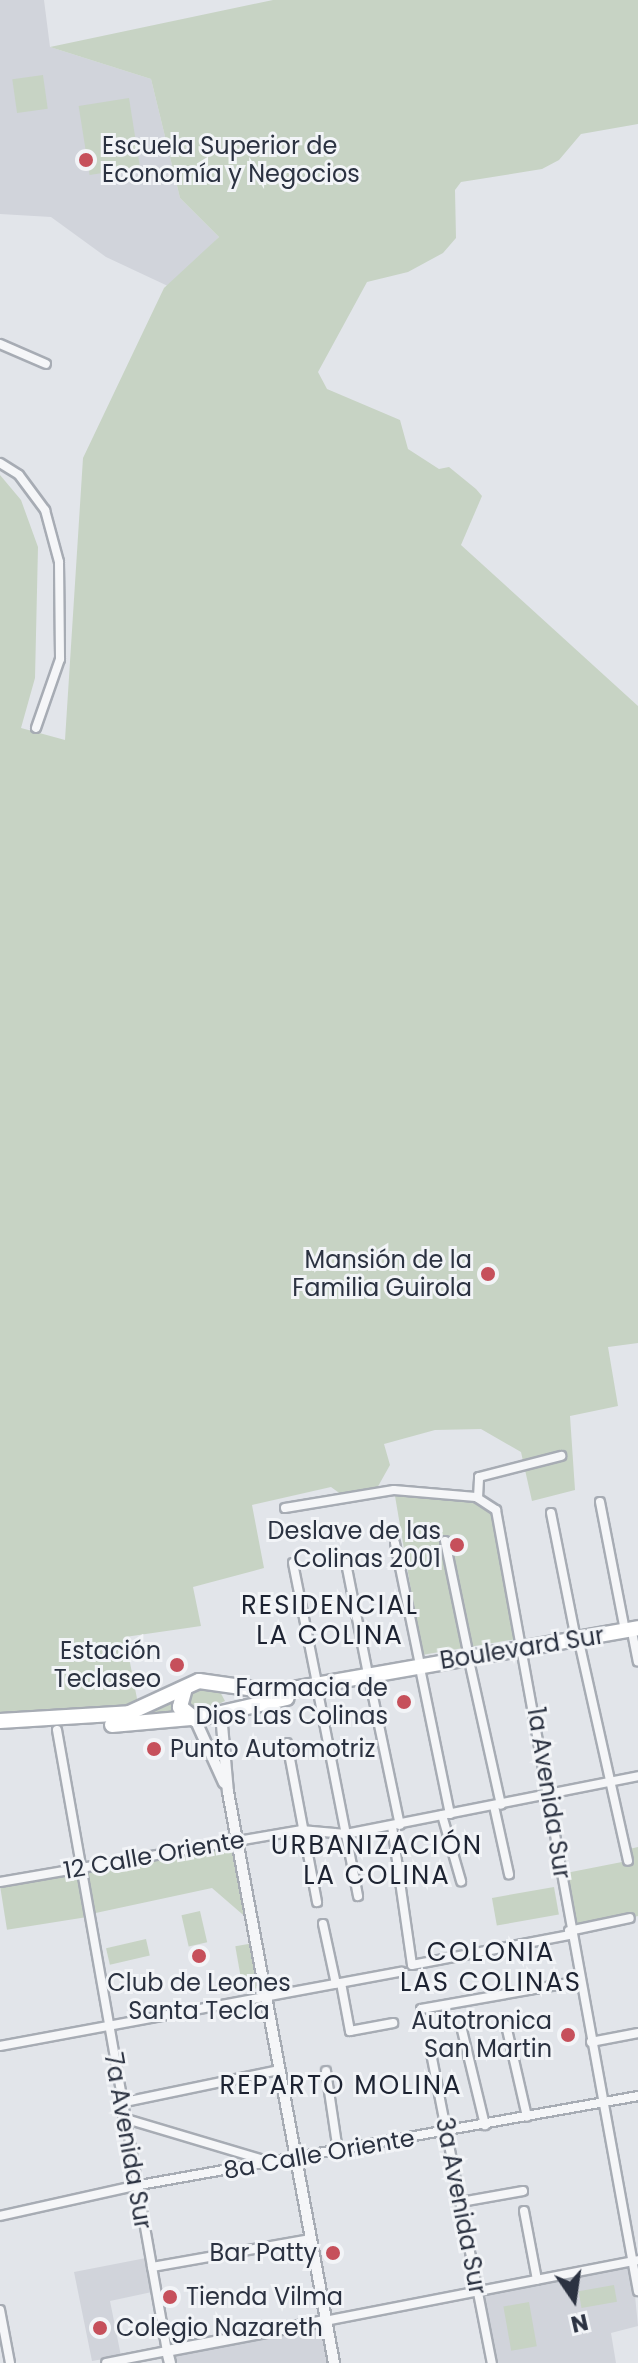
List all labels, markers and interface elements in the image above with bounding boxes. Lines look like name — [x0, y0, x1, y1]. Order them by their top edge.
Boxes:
place label: Escuela Superior de Economía y Negocios — [102, 132, 360, 188]
marker: Escuela Superior de Economía y Negocios — [77, 151, 95, 169]
place label: Mansión de la Familia Guirola — [292, 1246, 472, 1302]
marker: Mansión de la Familia Guirola — [479, 1265, 497, 1283]
place label: Deslave de las Colinas 2001 — [268, 1517, 441, 1573]
marker: Deslave de las Colinas 2001 — [448, 1536, 466, 1554]
district label: RESIDENCIAL LA COLINA — [241, 1590, 419, 1652]
street label: Boulevard Sur — [438, 1621, 606, 1675]
place label: Estación Teclaseo — [54, 1637, 161, 1693]
marker: Estación Teclaseo — [168, 1656, 186, 1674]
place label: Farmacia de Dios Las Colinas — [195, 1674, 388, 1730]
marker: Farmacia de Dios Las Colinas — [395, 1693, 413, 1711]
street label: 1a Avenida Sur — [521, 1705, 577, 1881]
place label: Punto Automotriz — [170, 1735, 375, 1763]
marker: Punto Automotriz — [145, 1740, 163, 1758]
street label: 12 Calle Oriente — [61, 1825, 247, 1885]
district label: URBANIZACIÓN LA COLINA — [271, 1830, 483, 1892]
district label: COLONIA LAS COLINAS — [400, 1937, 582, 1998]
marker: Club de Leones Santa Tecla — [190, 1947, 208, 1965]
place label: Club de Leones Santa Tecla — [107, 1969, 291, 2025]
place label: Autotronica San Martin — [411, 2007, 552, 2063]
marker: Autotronica San Martin — [559, 2026, 577, 2044]
street label: 7a Avenida Sur — [98, 2050, 158, 2232]
district label: REPARTO MOLINA — [219, 2070, 463, 2102]
street label: 3a Avenida Sur — [430, 2115, 492, 2297]
street label: 8a Calle Oriente — [221, 2123, 417, 2185]
place label: Bar Patty — [210, 2239, 317, 2267]
marker: Bar Patty — [324, 2244, 342, 2262]
north arrow — [534, 2259, 614, 2339]
place label: Tienda Vilma — [186, 2283, 343, 2311]
marker: Tienda Vilma — [161, 2288, 179, 2306]
text: N — [568, 2306, 591, 2340]
place label: Colegio Nazareth — [116, 2314, 323, 2342]
marker: Colegio Nazareth — [91, 2319, 109, 2337]

